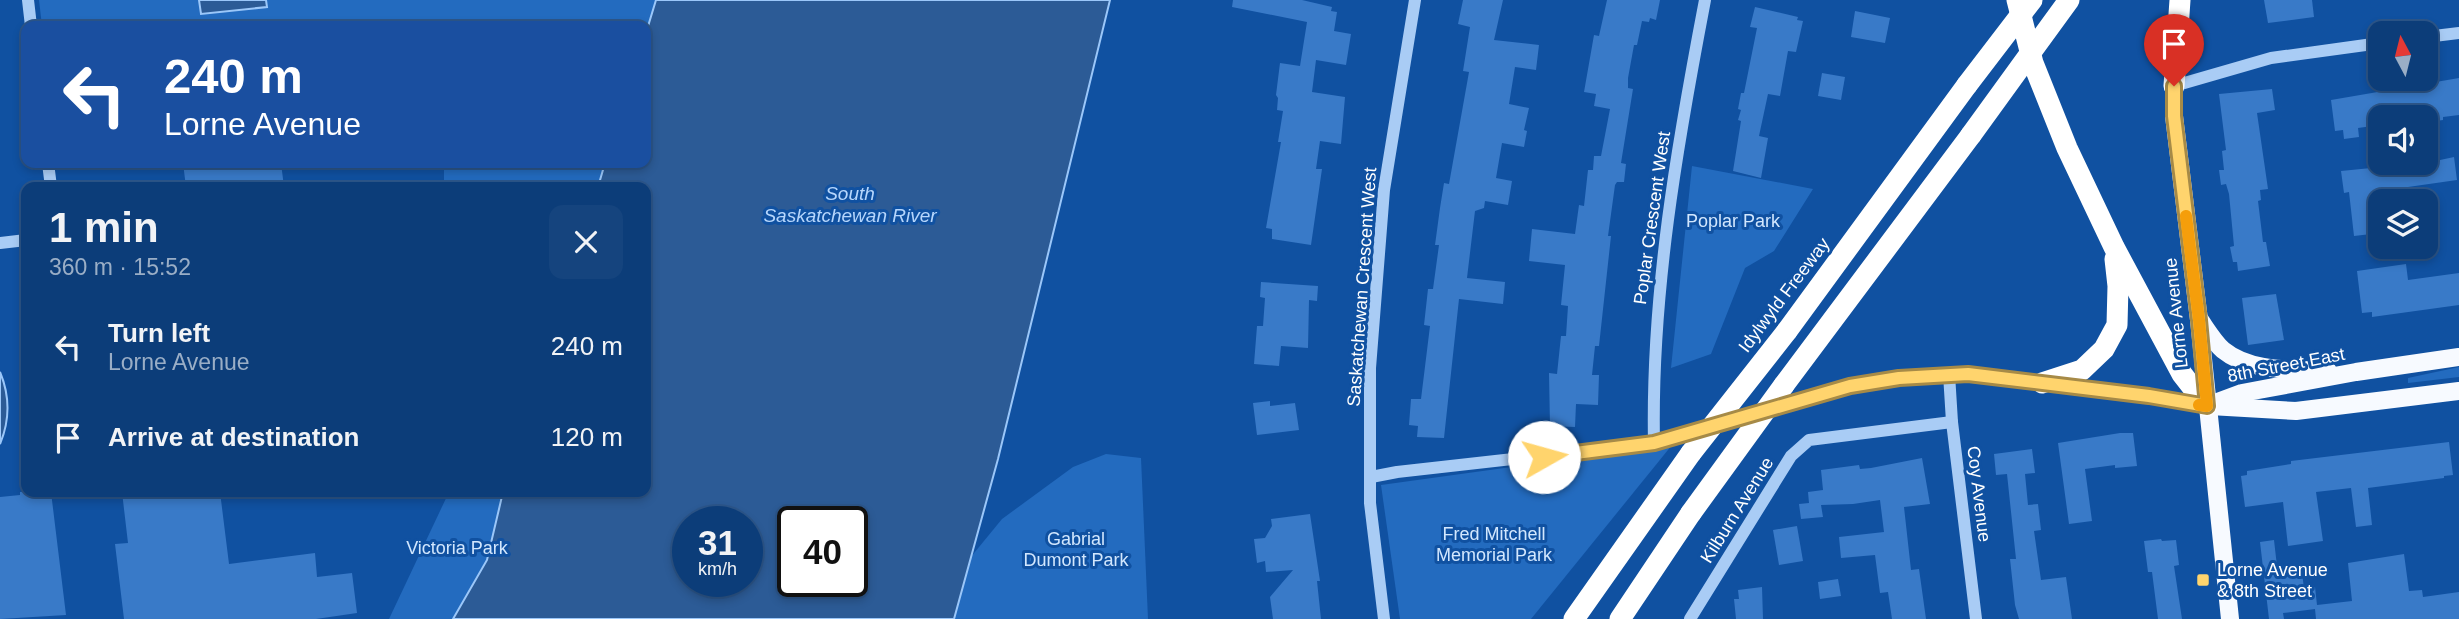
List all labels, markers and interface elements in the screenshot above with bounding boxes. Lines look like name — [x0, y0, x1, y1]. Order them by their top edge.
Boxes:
pin — [2144, 14, 2204, 86]
north arrow — [2368, 21, 2438, 91]
map controls — [2368, 21, 2438, 259]
icon: arrive — [2155, 25, 2193, 63]
icon: left — [49, 49, 140, 140]
text: 240 m — [164, 49, 303, 103]
button: sound — [2368, 105, 2438, 175]
text: Lorne Avenue — [164, 106, 361, 142]
street label: Poplar Crescent West — [1630, 130, 1674, 306]
street label: Saskatchewan Crescent West — [1344, 167, 1380, 407]
water label: South Saskatchewan River — [763, 183, 937, 226]
button: layers — [2368, 189, 2438, 259]
text: 1 min — [49, 204, 159, 251]
button: close — [549, 205, 623, 279]
park label: Poplar Park — [1686, 211, 1781, 231]
street label: Idylwyld Freeway — [1734, 234, 1834, 356]
text: 360 m · 15:52 — [49, 254, 191, 280]
street label: Lorne Avenue — [2160, 257, 2192, 369]
text: Turn left — [108, 318, 210, 348]
icon: left — [49, 328, 87, 366]
text: 240 m — [551, 331, 623, 361]
street label: 8th Street East — [2226, 344, 2346, 386]
text: Lorne Avenue — [108, 349, 250, 375]
icon: arrive — [49, 419, 87, 457]
position arrow — [1507, 420, 1581, 494]
text: Arrive at destination — [108, 422, 359, 452]
text: 120 m — [551, 422, 623, 452]
street label: Coy Avenue — [1963, 445, 1995, 543]
street label: Kilburn Avenue — [1697, 453, 1777, 567]
speed limit sign: 40 — [777, 506, 868, 597]
text: 31 — [698, 523, 737, 562]
park label: Fred Mitchell Memorial Park — [1436, 524, 1553, 565]
park label: Gabrial Dumont Park — [1023, 529, 1130, 570]
park label: Victoria Park — [406, 538, 509, 558]
text: km/h — [698, 559, 737, 579]
place label: Lorne Avenue & 8th Street — [2217, 560, 2328, 601]
marker: Lorne Avenue & 8th Street — [2195, 572, 2211, 588]

